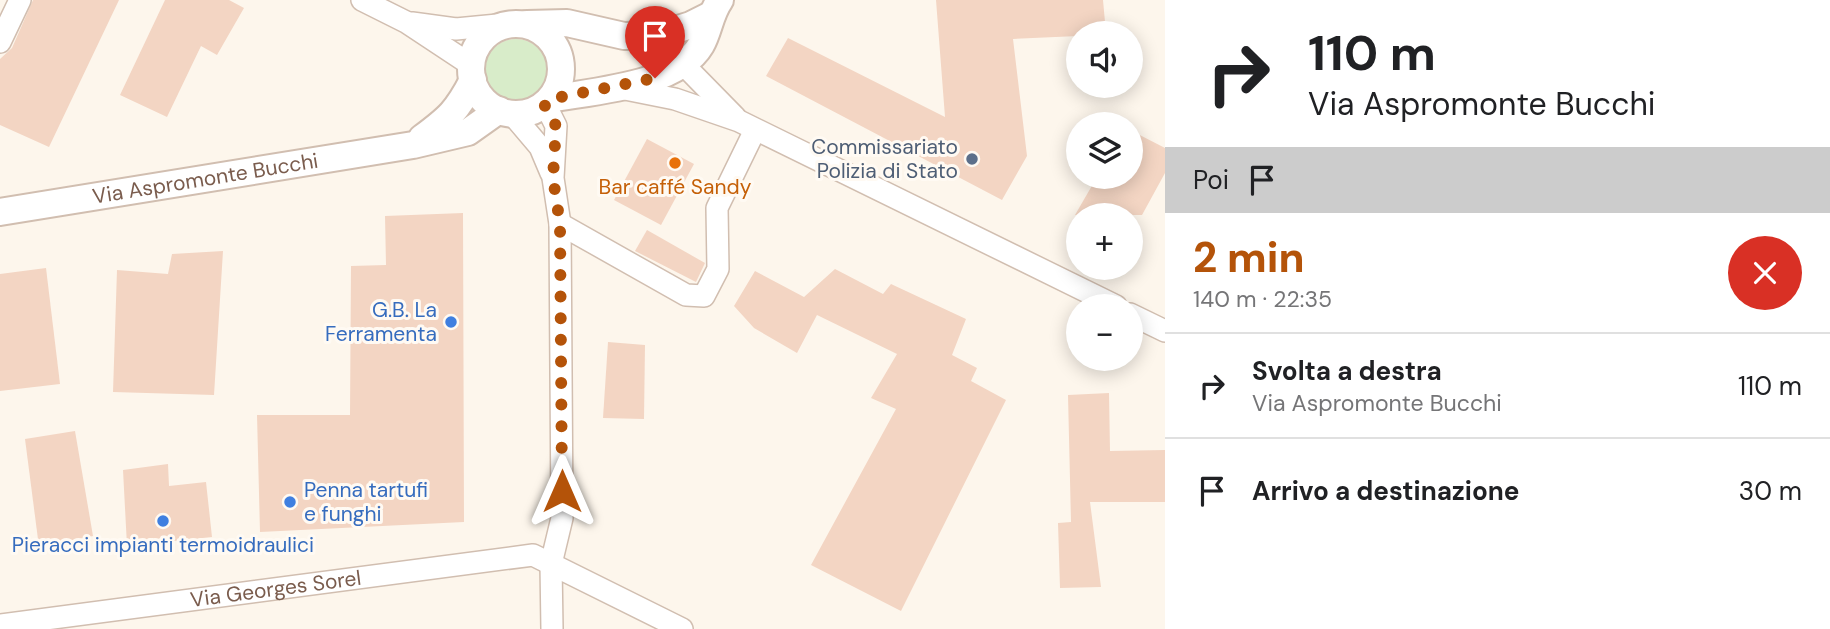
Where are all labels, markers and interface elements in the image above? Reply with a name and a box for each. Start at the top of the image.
pin [625,6,685,78]
icon: arrive [636,17,674,55]
map controls [1066,21,1143,371]
button: sound [1066,21,1143,98]
text: 110 m [1308,21,1436,85]
icon: right [1193,28,1284,119]
text: Via Aspromonte Bucchi [1308,83,1656,125]
button: layers [1066,112,1143,189]
place label: Commissariato Polizia di Stato [811,133,958,185]
street label: Via Aspromonte Bucchi [90,147,320,211]
marker: Commissariato Polizia di Stato [964,151,980,167]
marker: Bar caffé Sandy [667,155,683,171]
icon: arrive [1243,161,1281,199]
text: Poi [1193,163,1229,197]
place label: Bar caffé Sandy [599,173,752,201]
button: + [1066,203,1143,280]
text: 2 min [1193,230,1304,285]
button: close [1728,236,1802,310]
text: 140 m · 22:35 [1193,284,1332,314]
button: − [1066,294,1143,371]
place label: G.B. La Ferramenta [325,296,437,348]
marker: G.B. La Ferramenta [443,314,459,330]
text: Svolta a destra [1252,354,1442,388]
icon: right [1193,367,1231,405]
text: 110 m [1738,369,1802,403]
text: Via Aspromonte Bucchi [1252,388,1502,418]
position arrow [525,454,599,528]
icon: arrive [1193,472,1231,510]
text: Arrivo a destinazione [1252,474,1519,508]
text: 30 m [1739,474,1802,508]
place label: Penna tartufi e funghi [304,476,428,528]
marker: Penna tartufi e funghi [282,494,298,510]
marker: Pieracci impianti termoidraulici [155,513,171,529]
place label: Pieracci impianti termoidraulici [12,531,314,559]
street label: Via Georges Sorel [189,564,363,614]

